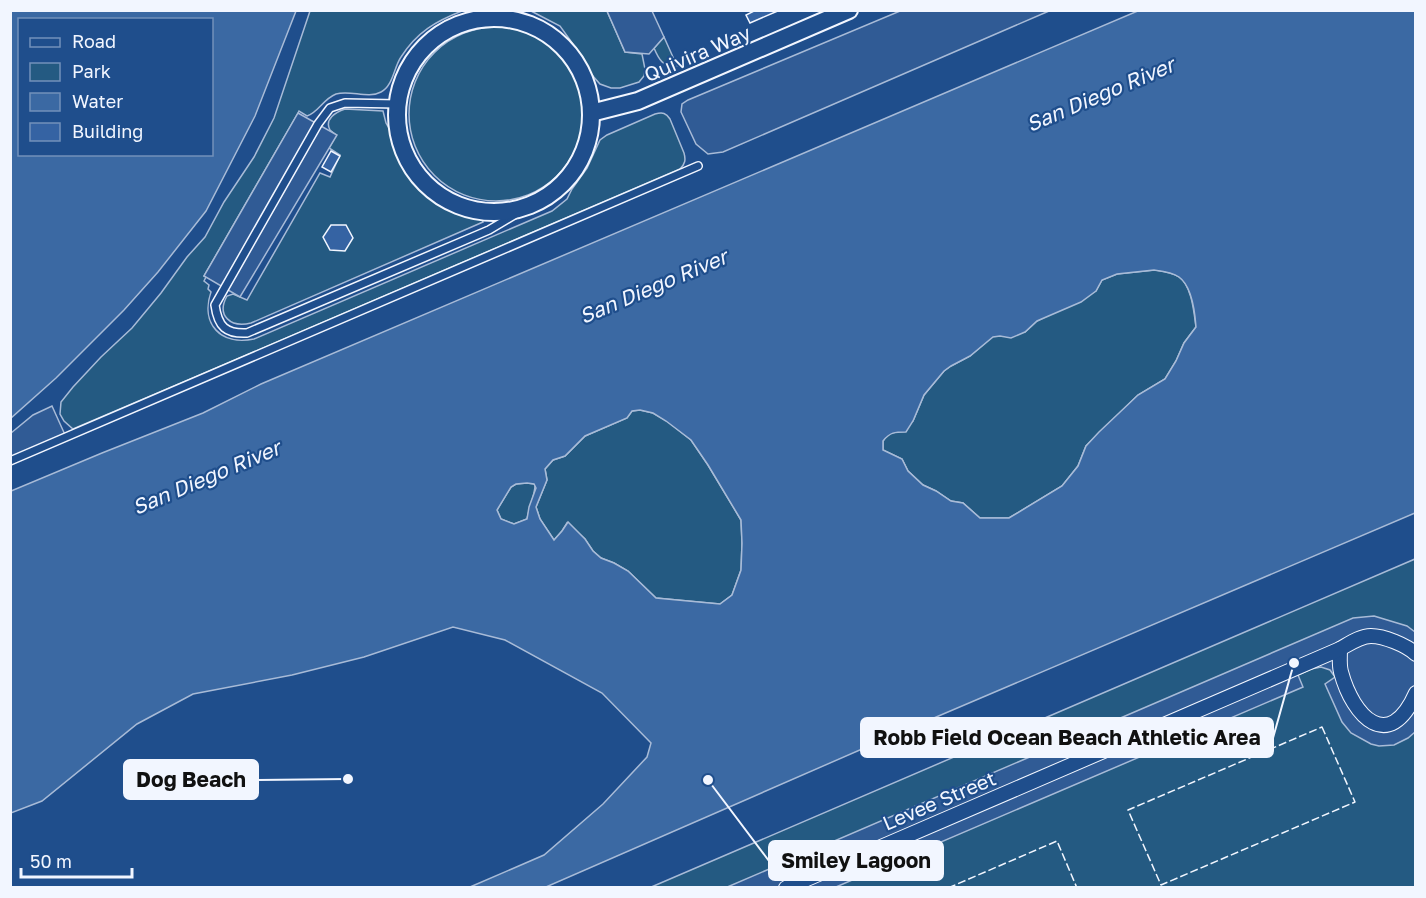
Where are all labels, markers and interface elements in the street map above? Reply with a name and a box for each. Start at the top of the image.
legend [18,18,213,156]
street label: Quivira Way [640,20,754,86]
text: Road [72,30,116,52]
water label: San Diego River [1022,50,1181,137]
text: Park [72,60,111,82]
text: Water [72,90,123,112]
text: Building [72,120,143,142]
water label: San Diego River [575,242,734,329]
water label: San Diego River [128,433,287,520]
callout: Robb Field Ocean Beach Athletic Area [861,718,1273,757]
text: Robb Field Ocean Beach Athletic Area [873,724,1261,750]
callout: Dog Beach [124,760,258,799]
street label: Levee Street [879,765,999,835]
text: Dog Beach [136,766,246,792]
scale bar [21,841,132,879]
callout: Smiley Lagoon [769,841,943,880]
text: Smiley Lagoon [781,847,931,873]
text: 50 m [30,850,72,872]

